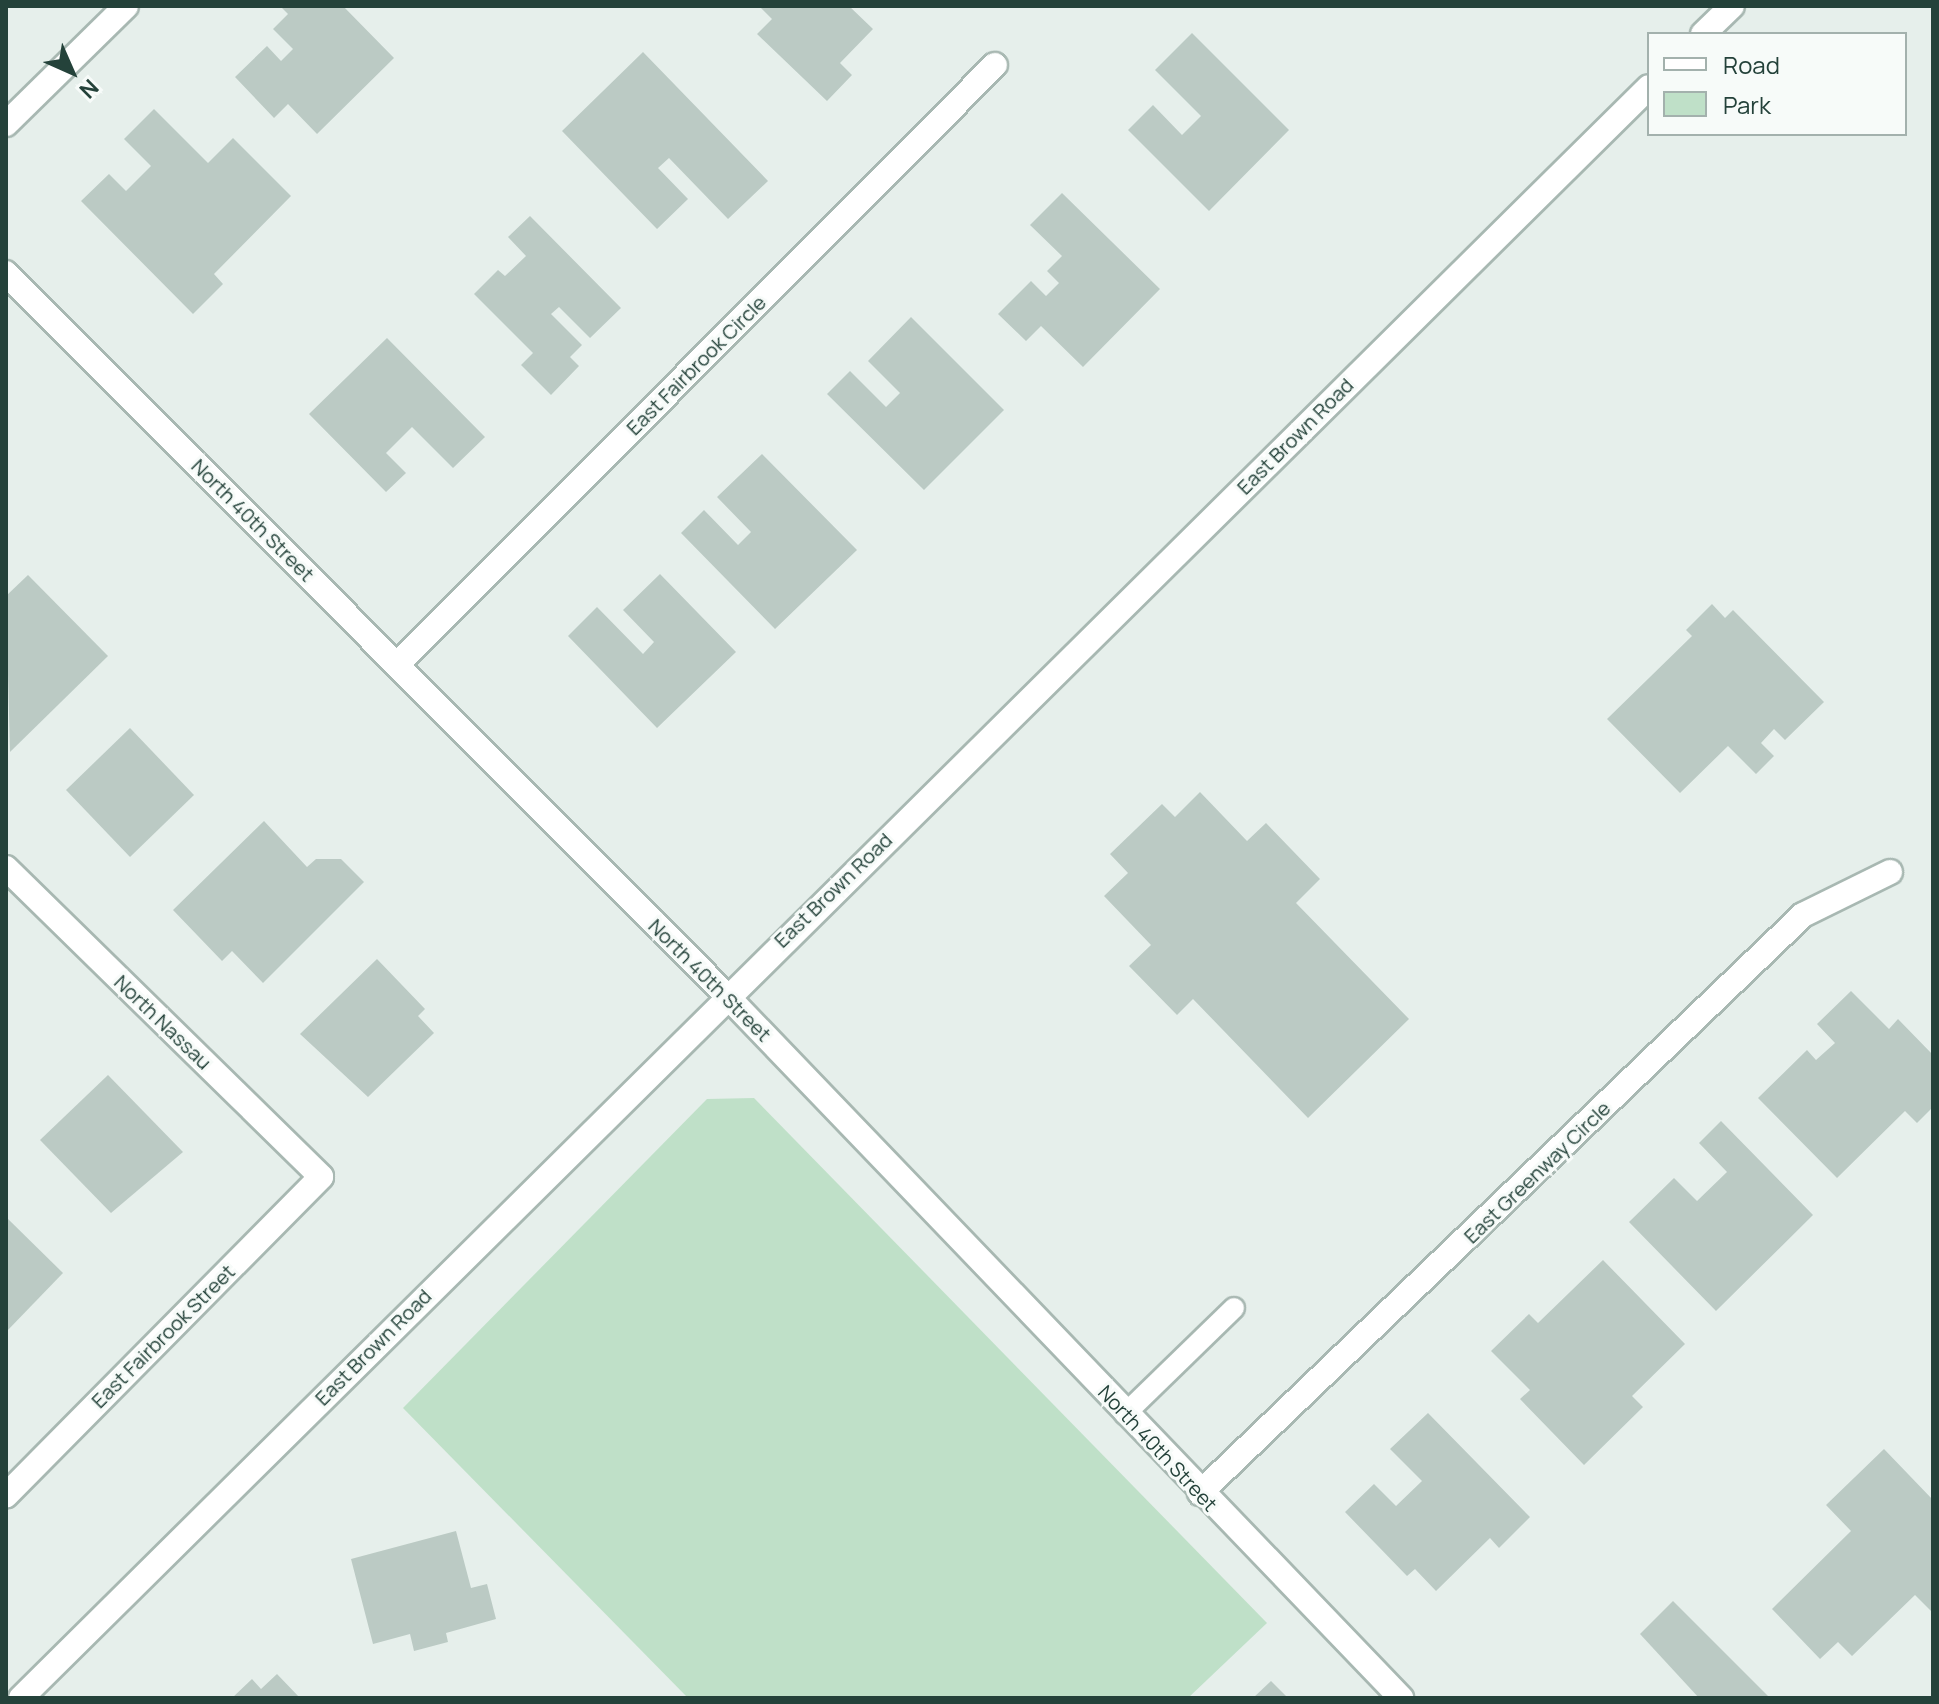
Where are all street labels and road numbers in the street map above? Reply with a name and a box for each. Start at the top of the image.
street label: East Fairbrook Circle [621,290,771,440]
street label: East Brown Road [1232,373,1358,499]
street label: North 40th Street [187,454,319,586]
street label: East Brown Road [769,828,897,952]
street label: North 40th Street [644,914,776,1046]
street label: North Nassau [110,970,216,1074]
street label: East Greenway Circle [1459,1096,1615,1248]
street label: East Fairbrook Street [86,1259,240,1413]
street label: East Brown Road [310,1284,436,1410]
street label: North 40th Street [1094,1380,1222,1516]

